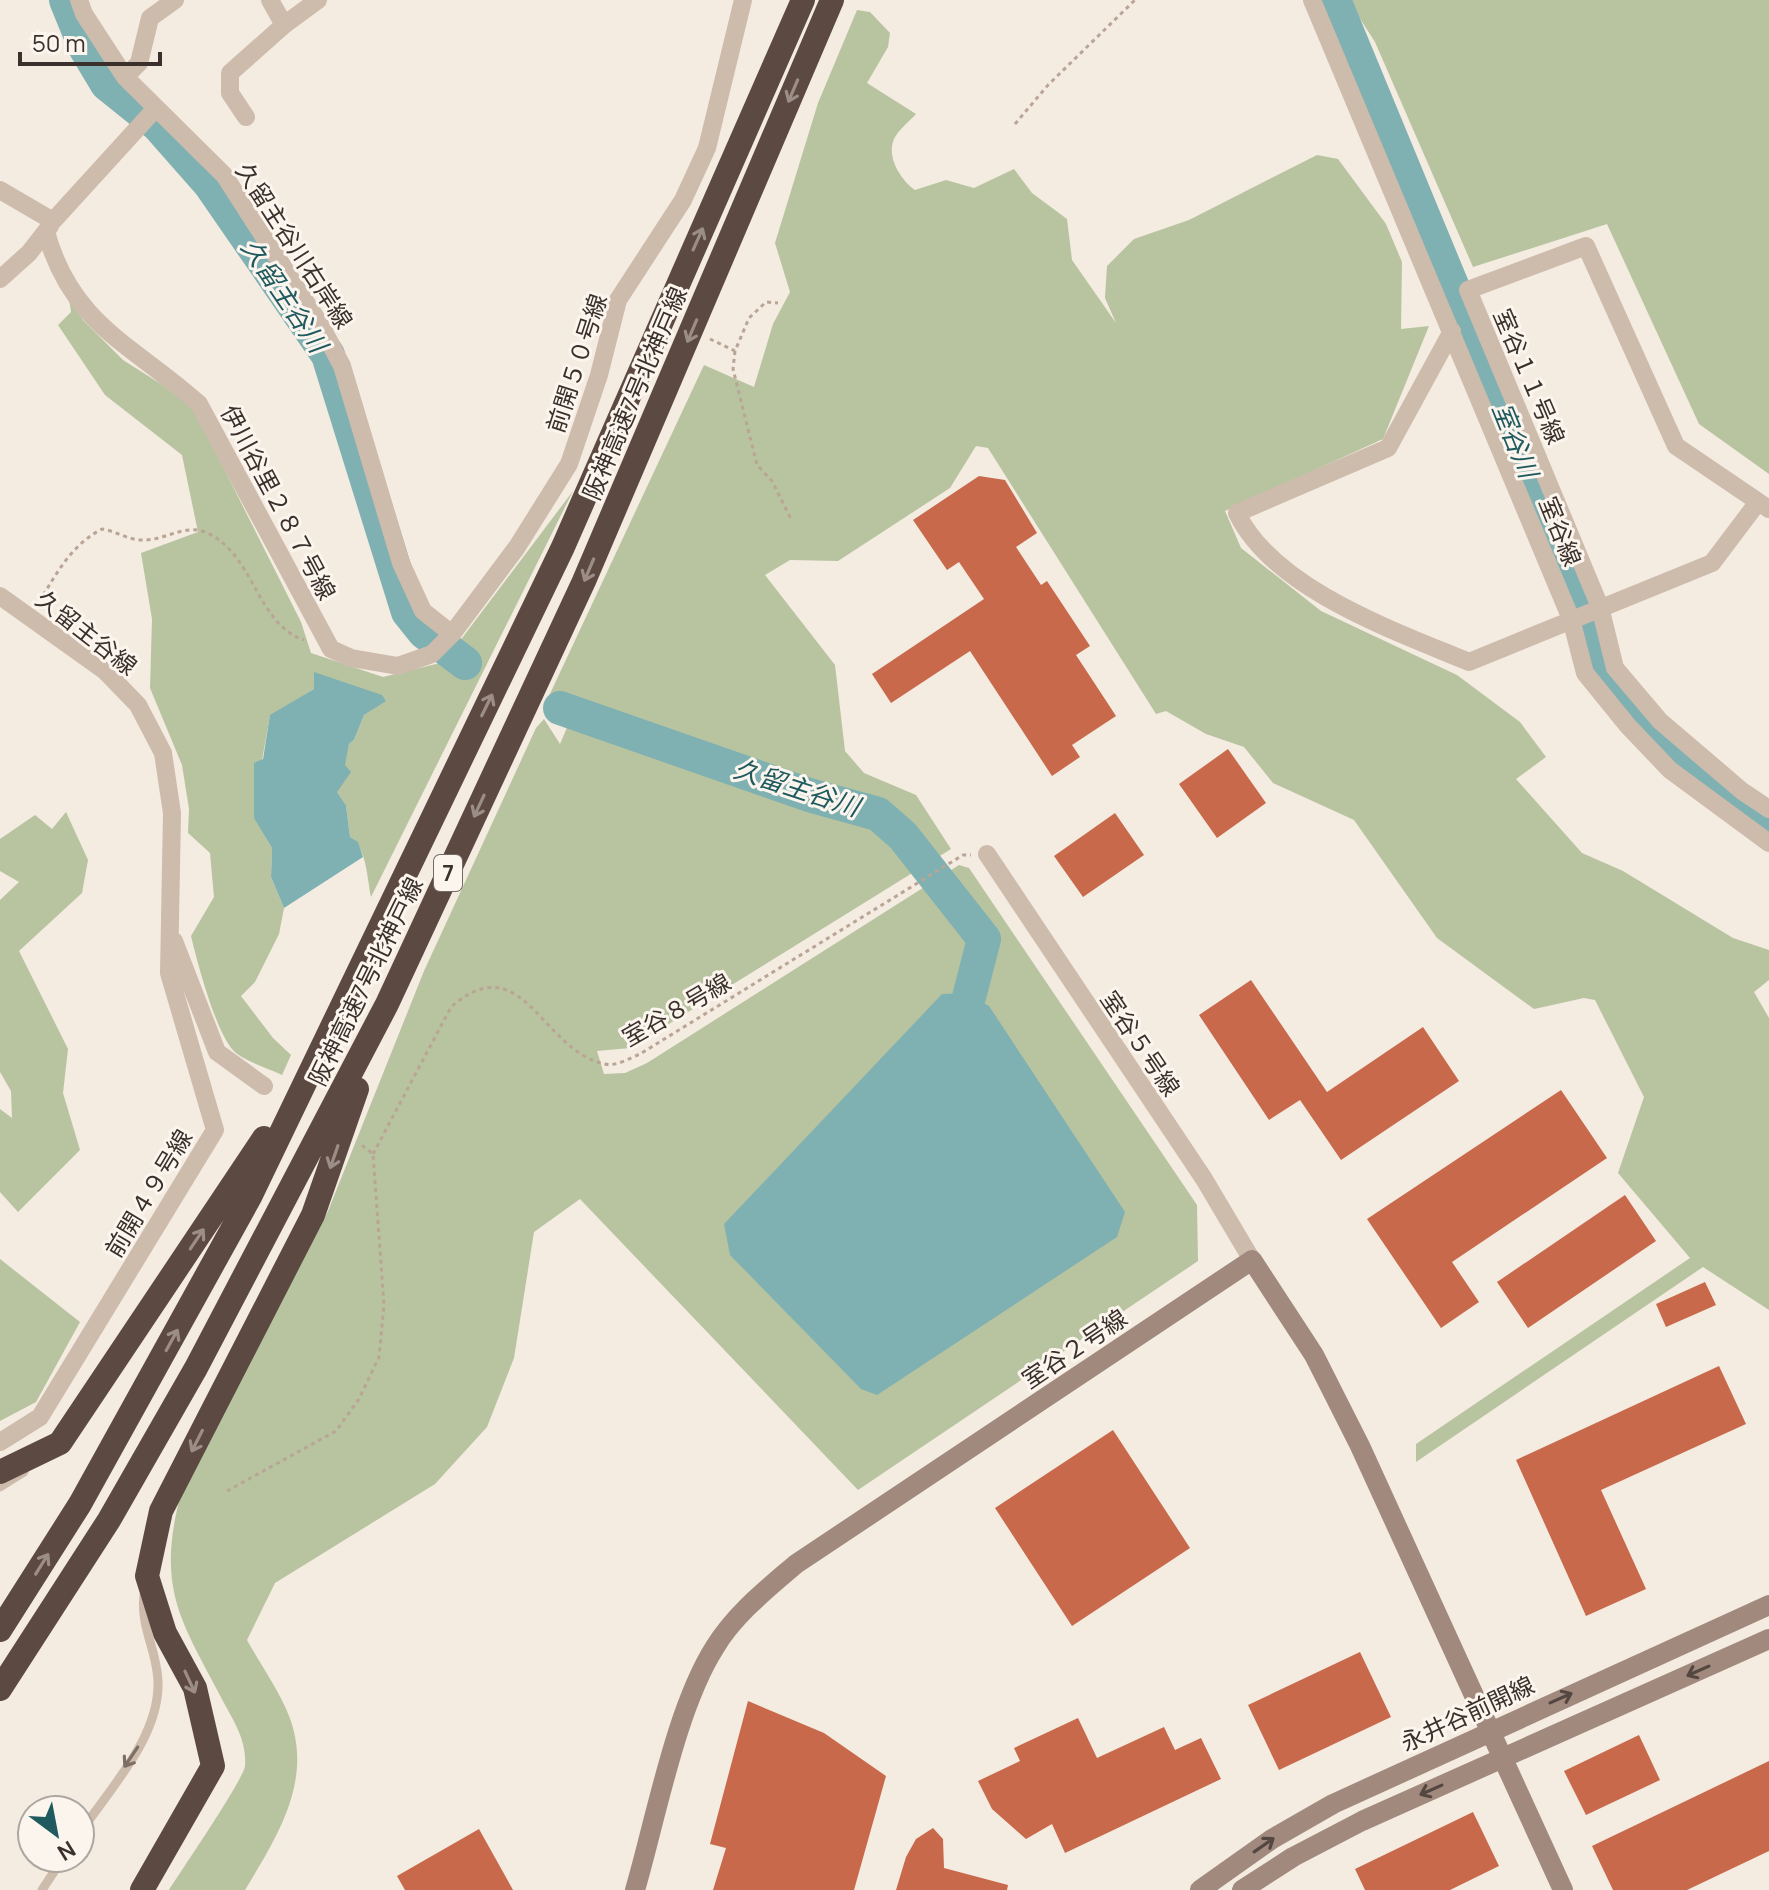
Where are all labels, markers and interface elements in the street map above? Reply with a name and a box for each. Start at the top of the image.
scale bar [20,16,160,66]
text: 50 m [32,26,86,59]
one-way arrow [785,79,799,103]
street label: 久留主谷川右岸線 [231,157,359,333]
one-way arrow [691,227,706,252]
water label: 久留主谷川 [236,232,334,358]
street label: 阪神高速7号北神戸線 [574,282,694,504]
street label: 前開５０号線 [538,289,614,437]
street label: 室谷１１号線 [1487,303,1573,449]
one-way arrow [683,318,698,343]
water label: 室谷川 [1485,397,1548,486]
street label: 伊川谷里２８７号線 [214,399,344,605]
street label: 室谷線 [1532,491,1590,571]
one-way arrow [580,557,595,582]
street label: 久留主谷線 [30,582,144,682]
one-way arrow [480,694,495,718]
water label: 久留主谷川 [730,750,867,825]
one-way arrow [471,793,486,817]
road number: 7 [434,855,462,891]
street label: 阪神高速7号北神戸線 [300,871,430,1091]
street label: 室谷８号線 [616,965,736,1053]
street label: 室谷５号線 [1094,984,1188,1102]
street label: 前開４９号線 [97,1123,199,1263]
one-way arrow [325,1144,340,1169]
one-way arrow [189,1228,205,1251]
street label: 室谷２号線 [1015,1301,1133,1395]
one-way arrow [165,1328,181,1352]
one-way arrow [189,1429,205,1453]
one-way arrow [33,1554,50,1576]
one-way arrow [1686,1664,1711,1679]
street label: 永井谷前開線 [1395,1668,1539,1758]
one-way arrow [184,1669,199,1693]
one-way arrow [1549,1690,1573,1705]
one-way arrow [123,1745,139,1768]
one-way arrow [1419,1783,1443,1798]
north arrow [16,1794,96,1874]
text: N [52,1834,81,1868]
one-way arrow [1252,1837,1274,1853]

